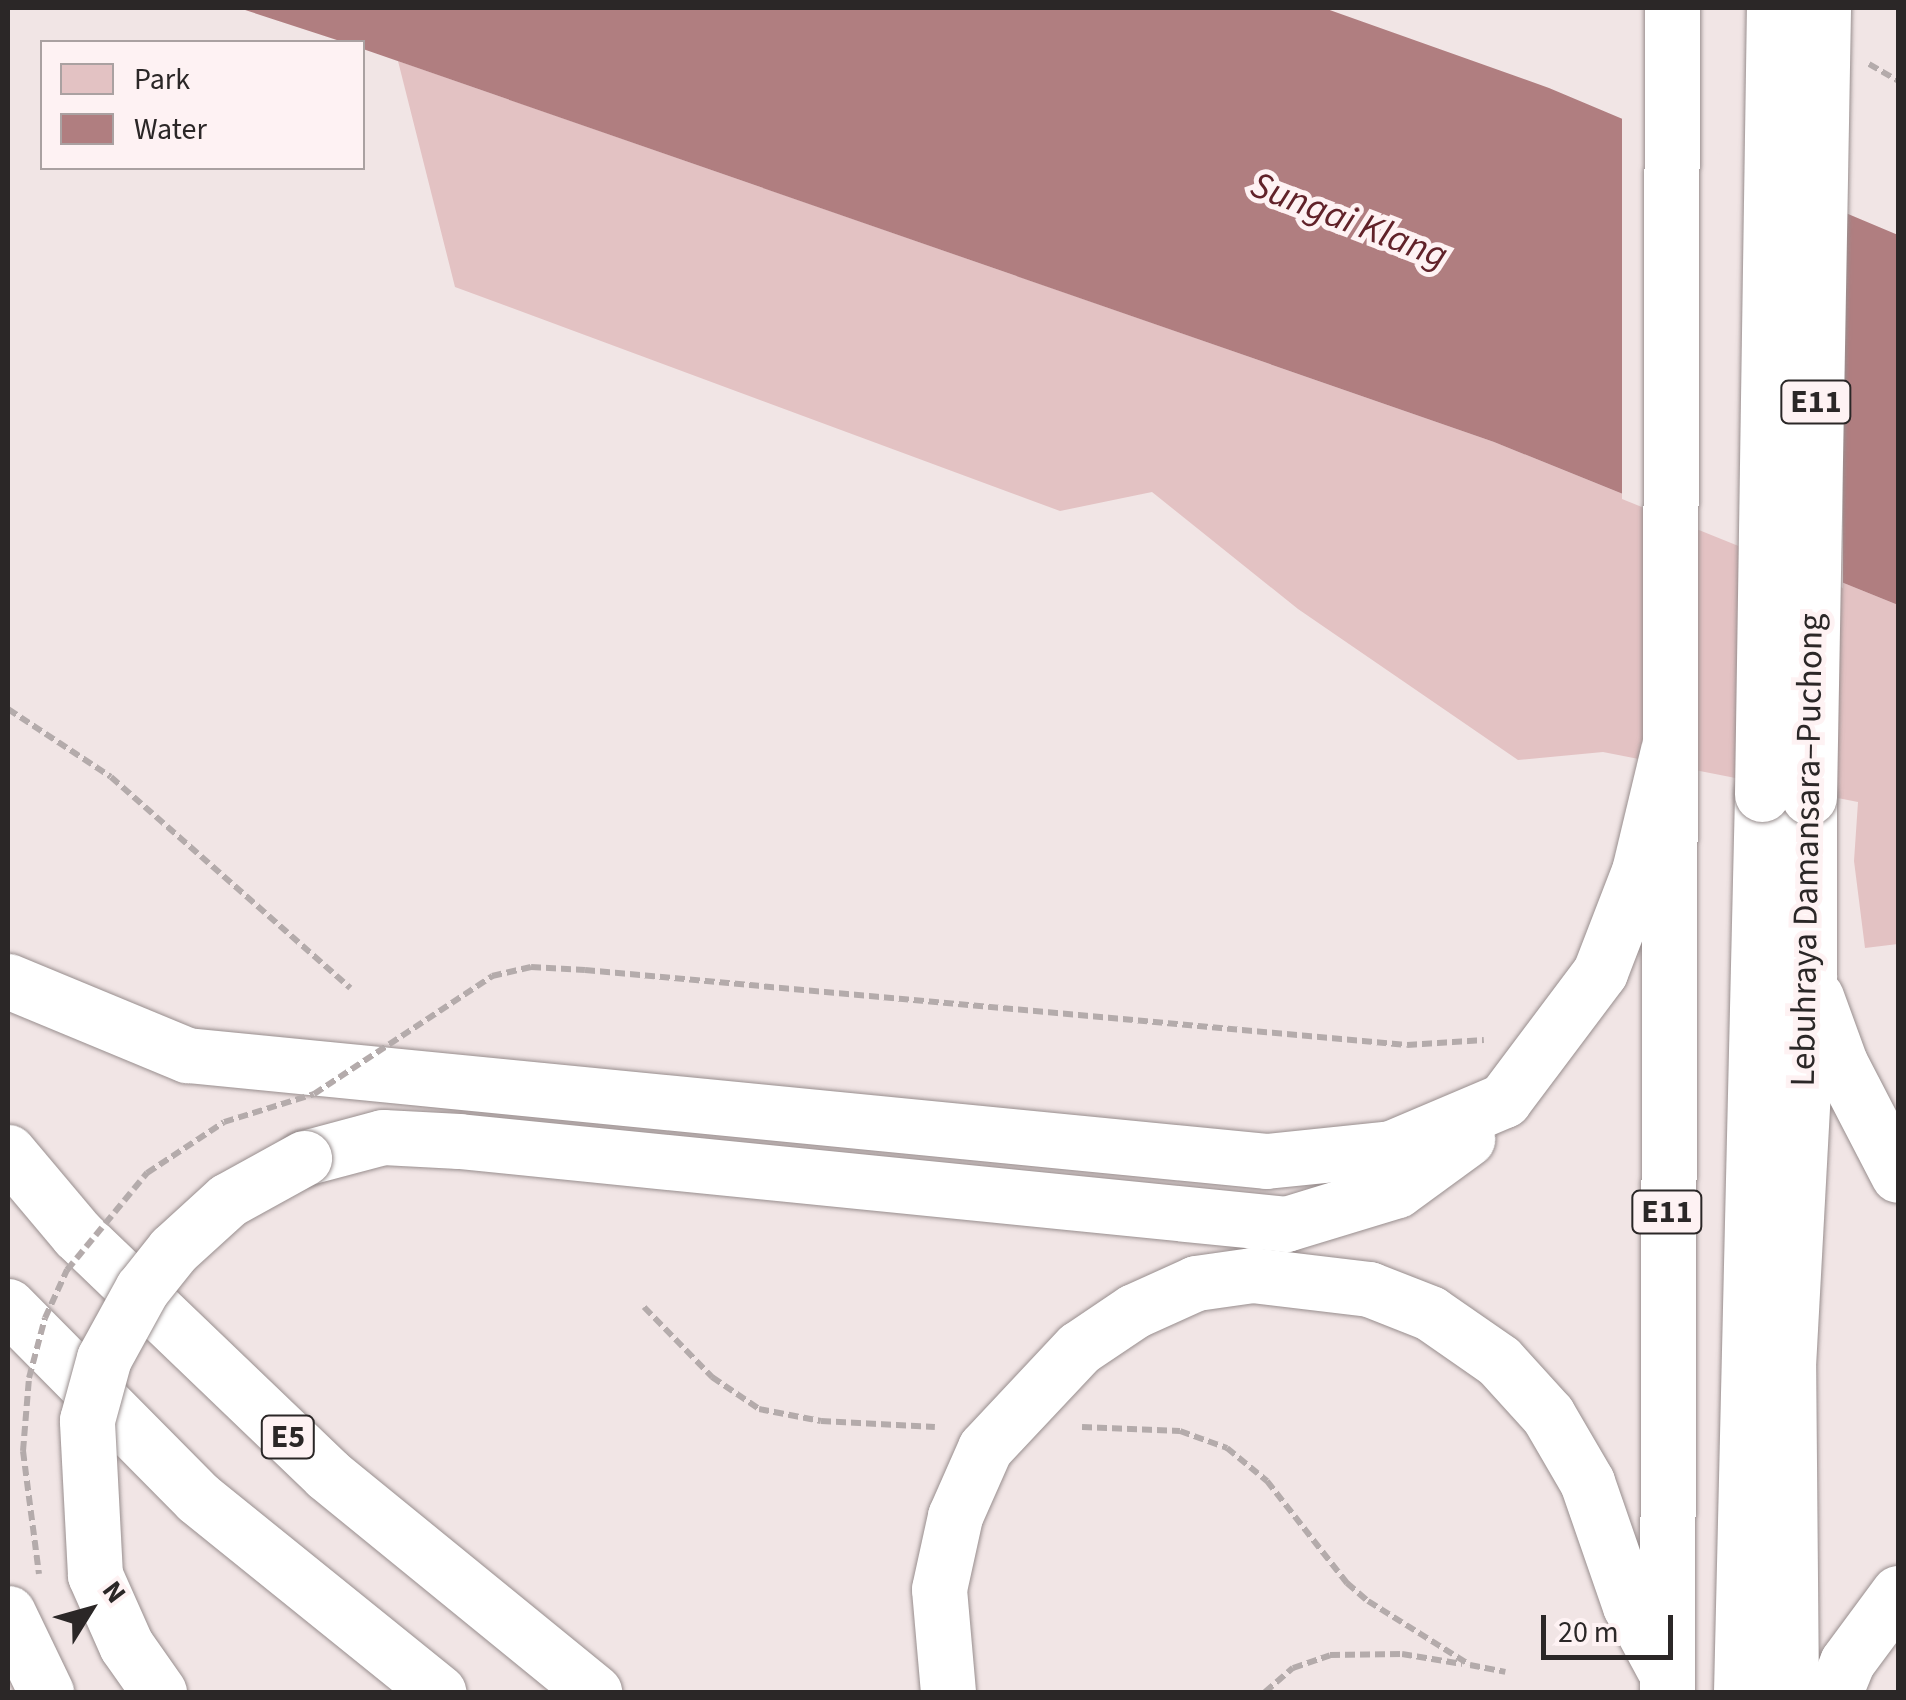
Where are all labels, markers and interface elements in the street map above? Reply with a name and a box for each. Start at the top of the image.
legend [40,40,365,170]
text: Park [134,58,190,101]
text: Water [134,108,207,151]
water label: Sungai Klang [1244,163,1454,279]
road number: E11 [1778,375,1854,429]
street label: Lebuhraya Damansara–Puchong [1782,613,1832,1087]
road number: E11 [1630,1185,1704,1239]
road number: E5 [260,1410,316,1464]
north arrow [40,1560,140,1660]
text: N [92,1572,136,1611]
scale bar [1546,1595,1678,1657]
text: 20 m [1558,1611,1619,1654]

